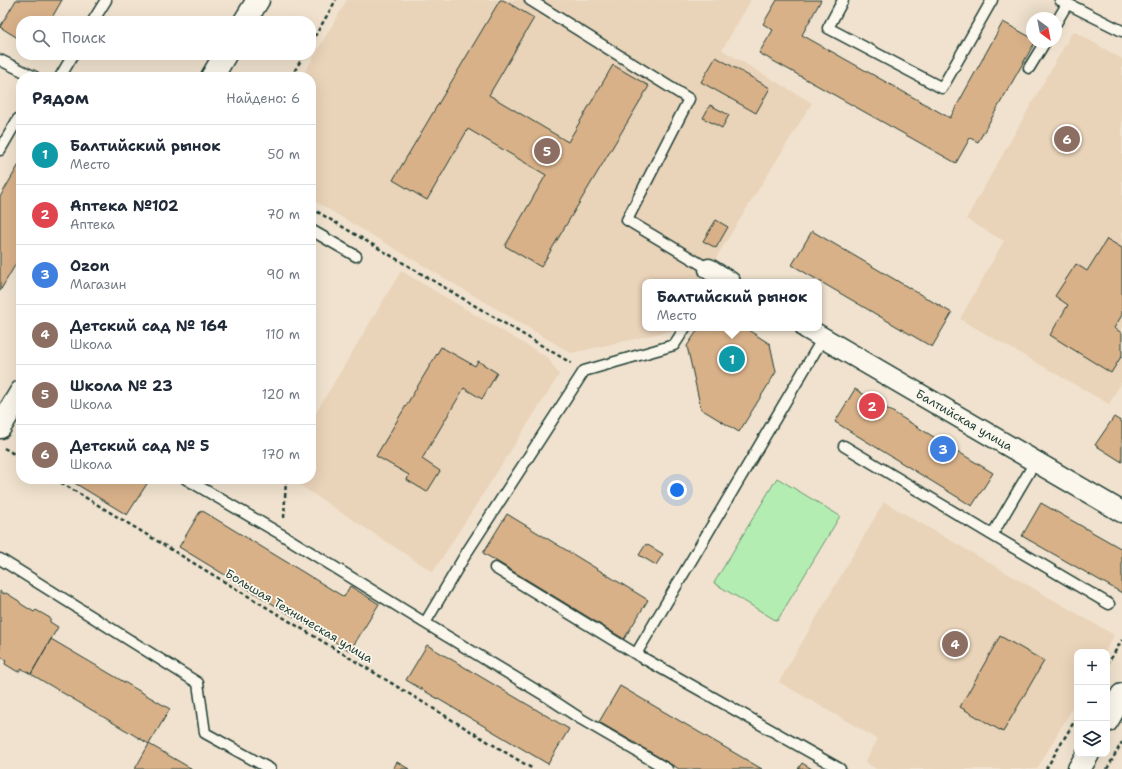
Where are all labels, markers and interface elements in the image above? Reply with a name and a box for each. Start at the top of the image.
north arrow [1026,12,1062,48]
search box [16,16,316,60]
icon: search [30,27,52,49]
text: Поиск [62,28,106,48]
text: Рядом [32,87,89,109]
text: Найдено: 6 [226,90,300,107]
pin: 6 [1054,124,1080,154]
text: Балтийский рынок [70,136,221,156]
pin: 5 [534,136,560,166]
text: 1 [42,146,48,163]
text: 50 m [267,146,300,163]
text: Место [70,156,110,173]
text: Аптека №102 [70,196,179,216]
text: 2 [40,206,50,223]
text: 70 m [266,206,300,223]
text: Аптека [70,216,115,233]
text: Ozon [70,256,110,276]
text: 3 [40,266,50,283]
text: 90 m [266,266,300,283]
text: Магазин [70,276,126,293]
popup [642,279,822,331]
text: Балтийский рынок [657,287,807,307]
text: Место [657,307,697,324]
text: Детский сад № 164 [70,316,227,336]
text: 4 [40,326,50,343]
text: 110 m [265,326,300,343]
text: Школа [70,336,112,353]
pin: 1 [719,344,745,374]
text: Школа № 23 [70,376,173,396]
text: 5 [41,386,49,403]
text: 120 m [262,386,300,403]
street label: Балтийская улица [913,386,1016,455]
pin: 2 [859,391,885,421]
text: Школа [70,396,112,413]
pin: 3 [930,434,956,464]
text: Детский сад № 5 [70,436,209,456]
text: 6 [40,446,50,463]
text: 170 m [262,446,300,463]
text: Школа [70,456,112,473]
your location [667,480,687,500]
street label: Большая Техническая улица [222,566,376,667]
pin: 4 [942,629,968,659]
map controls [1074,649,1110,757]
button: + [1074,649,1110,685]
button: − [1074,685,1110,721]
button: layers [1074,721,1110,757]

